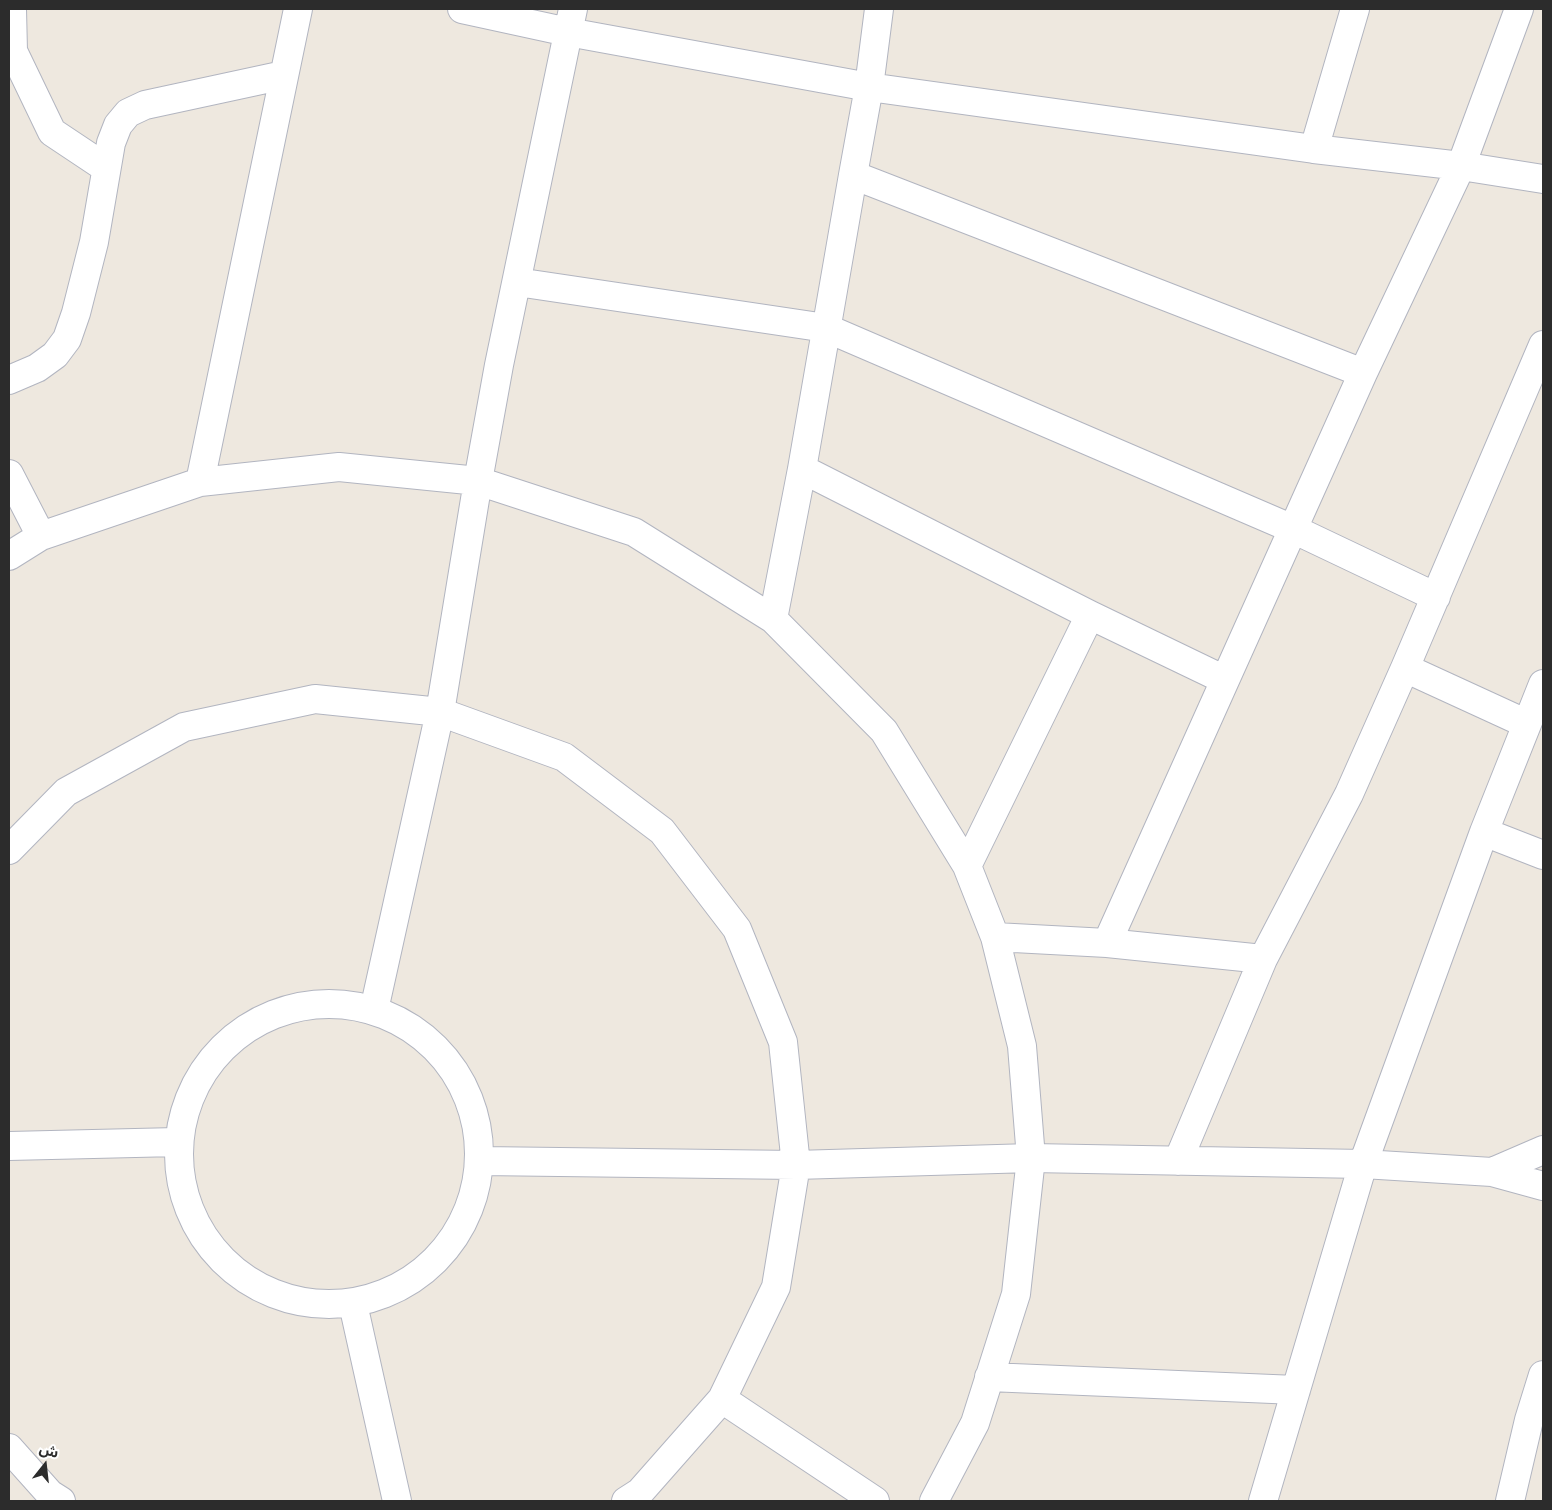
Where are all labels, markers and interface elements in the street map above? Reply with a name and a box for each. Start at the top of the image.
text: ش [38,1439,61,1461]
north arrow [20,1440,70,1490]

